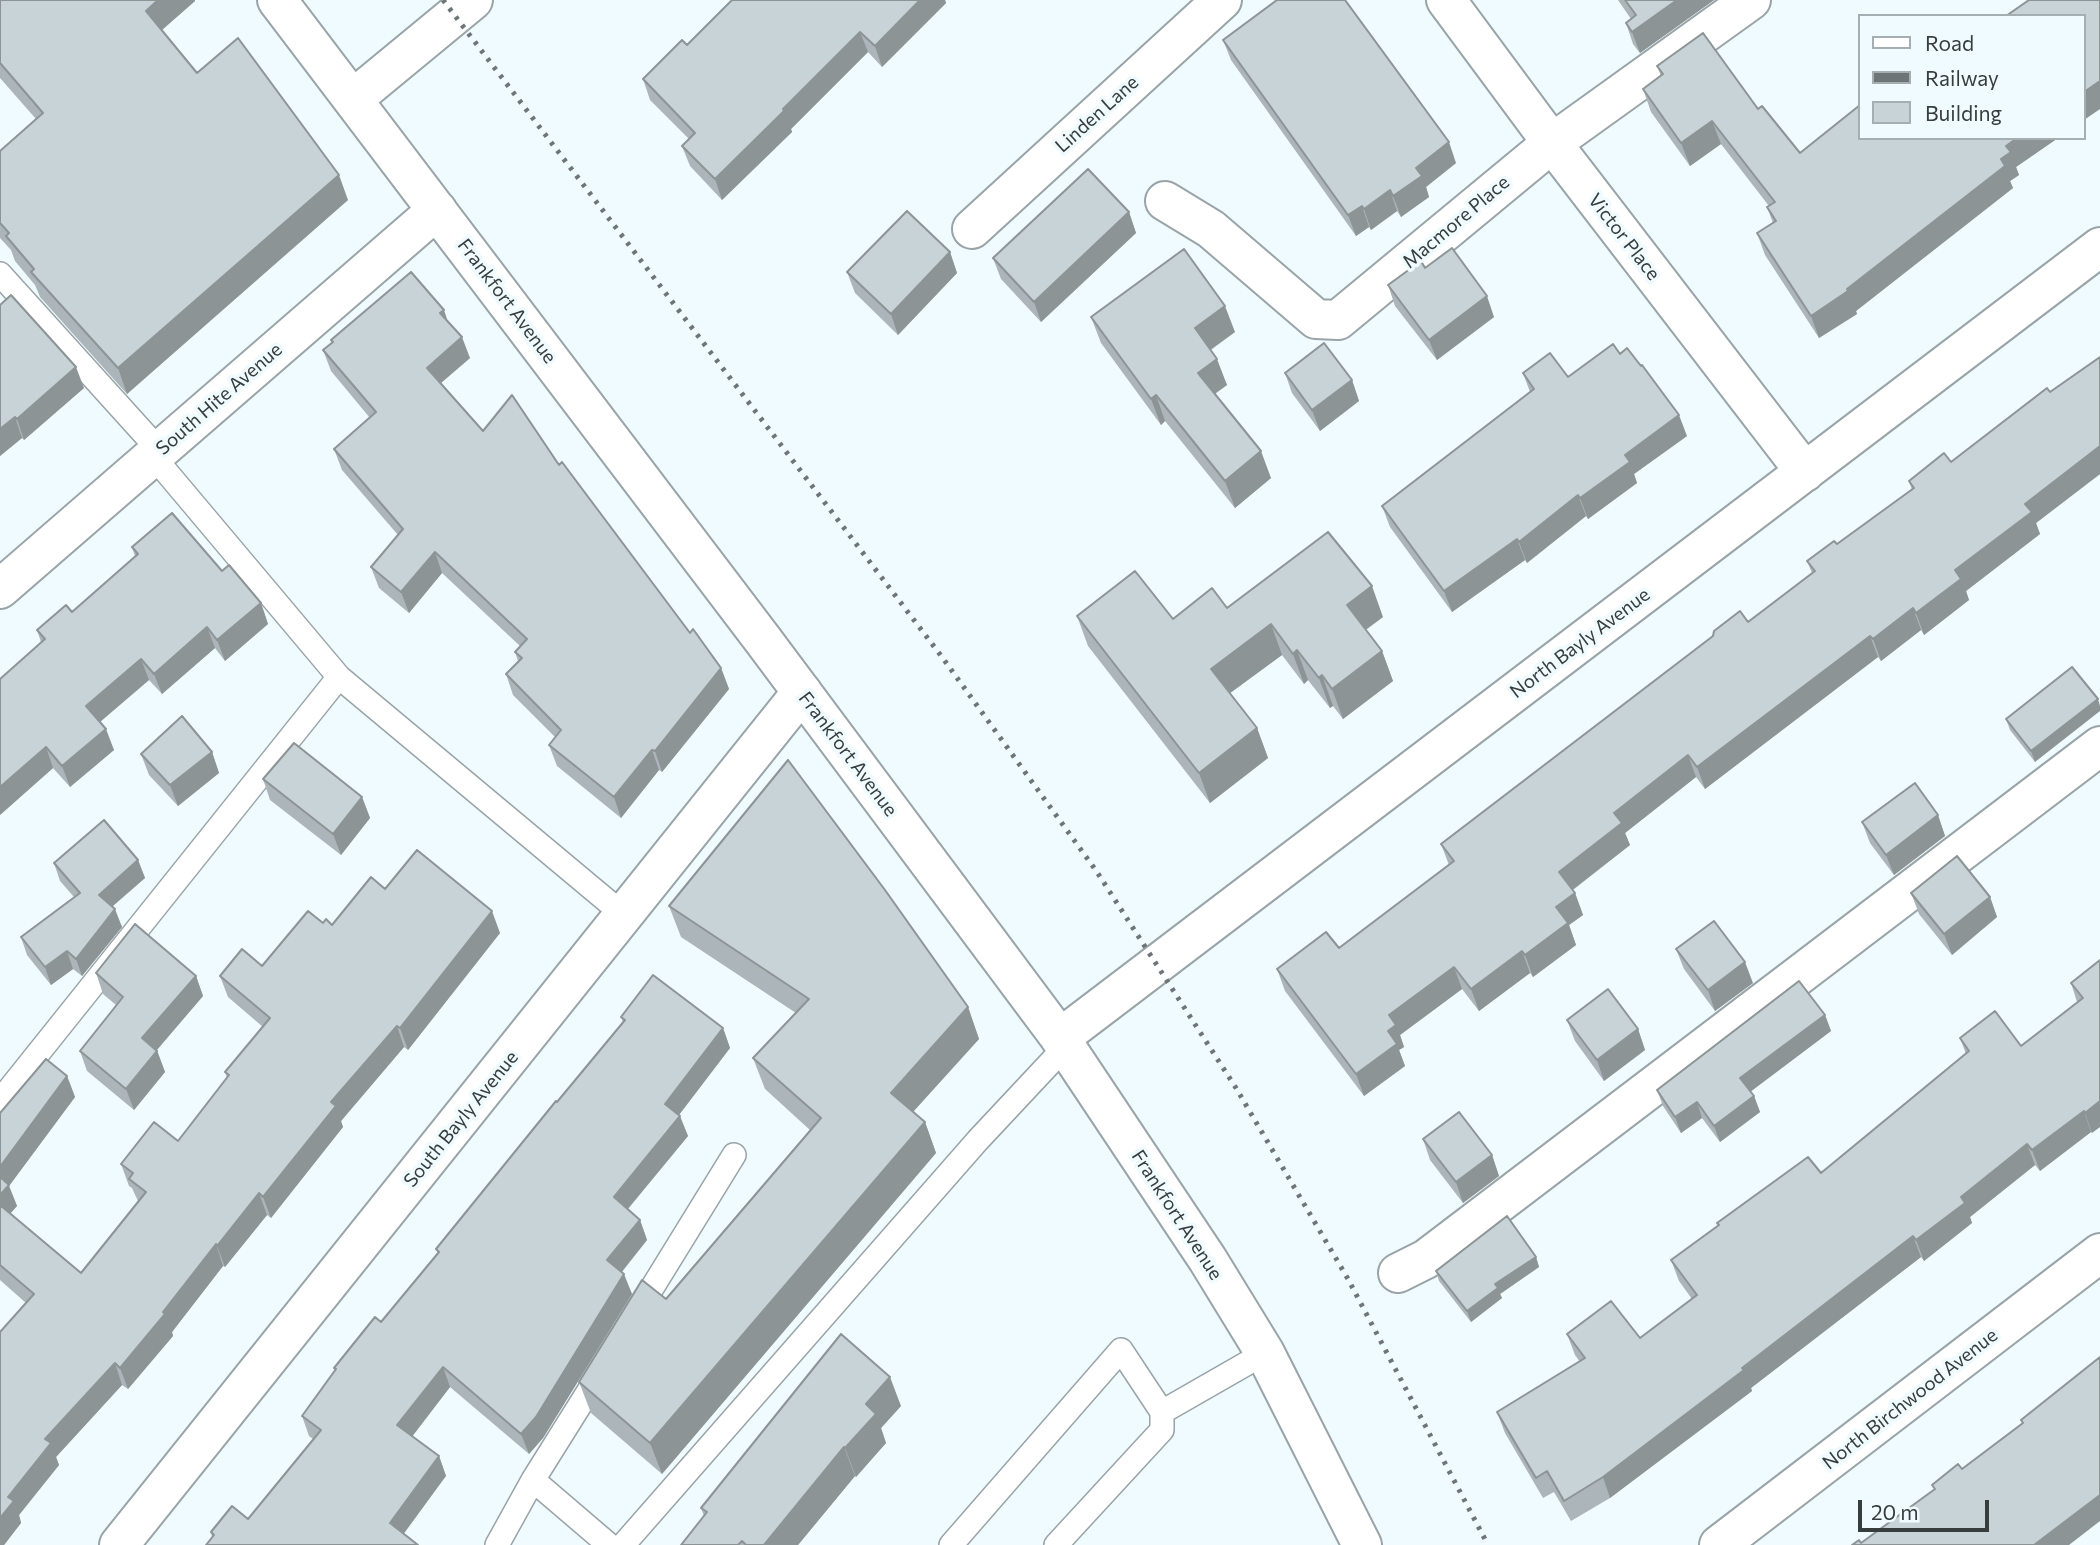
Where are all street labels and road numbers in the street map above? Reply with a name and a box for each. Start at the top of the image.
street label: Linden Lane [1051,71,1143,157]
street label: Macmore Place [1398,171,1514,273]
street label: Victor Place [1583,189,1665,285]
street label: Frankfort Avenue [453,234,561,368]
street label: South Hite Avenue [151,338,287,460]
street label: North Bayly Avenue [1506,583,1654,703]
street label: Frankfort Avenue [794,687,902,821]
street label: South Bayly Avenue [399,1046,523,1192]
street label: Frankfort Avenue [1127,1146,1227,1284]
street label: North Birchwood Avenue [1818,1324,2002,1474]

